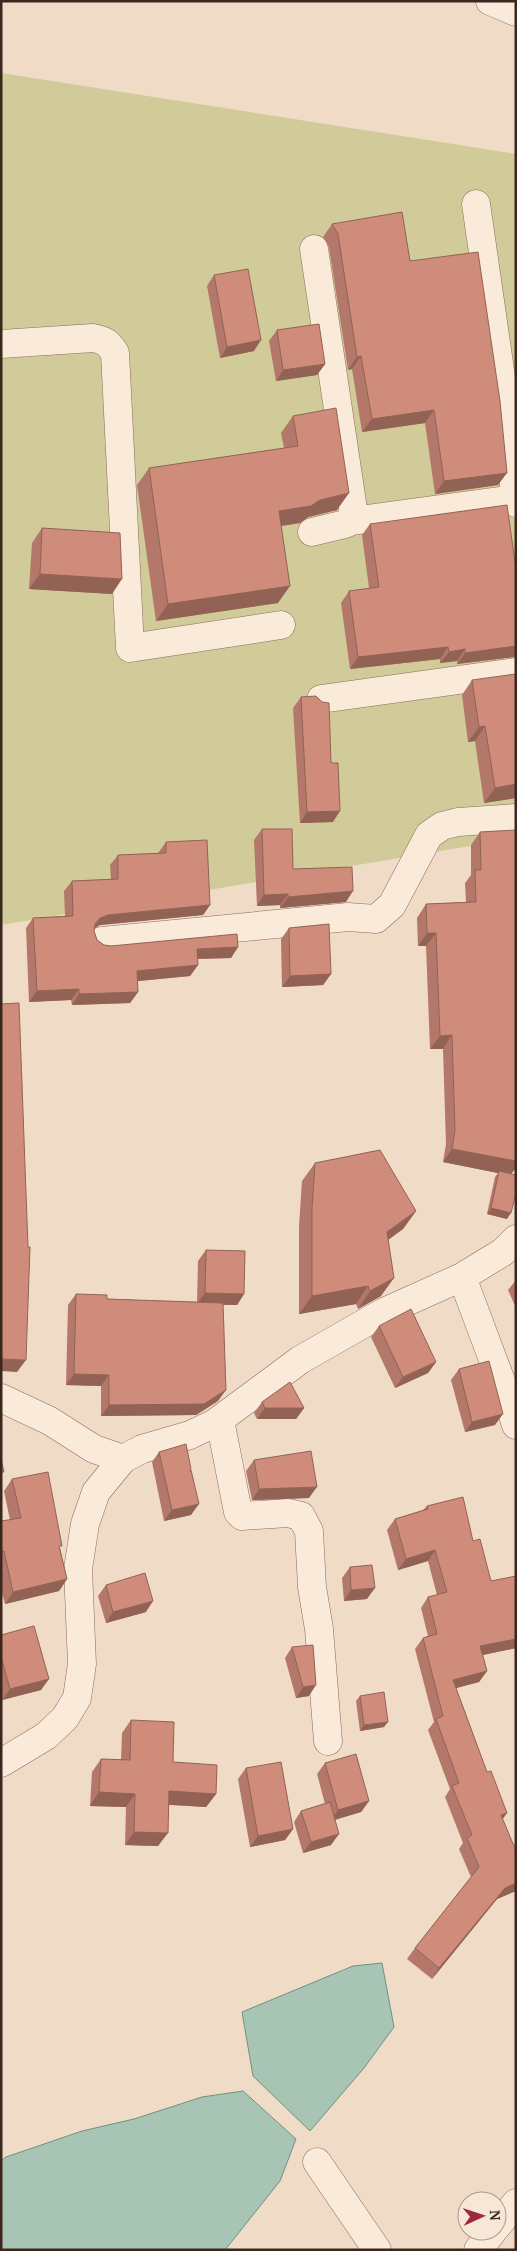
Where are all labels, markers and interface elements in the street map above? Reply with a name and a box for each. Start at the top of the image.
north arrow [457,2191,507,2241]
text: N [486,2209,505,2221]

